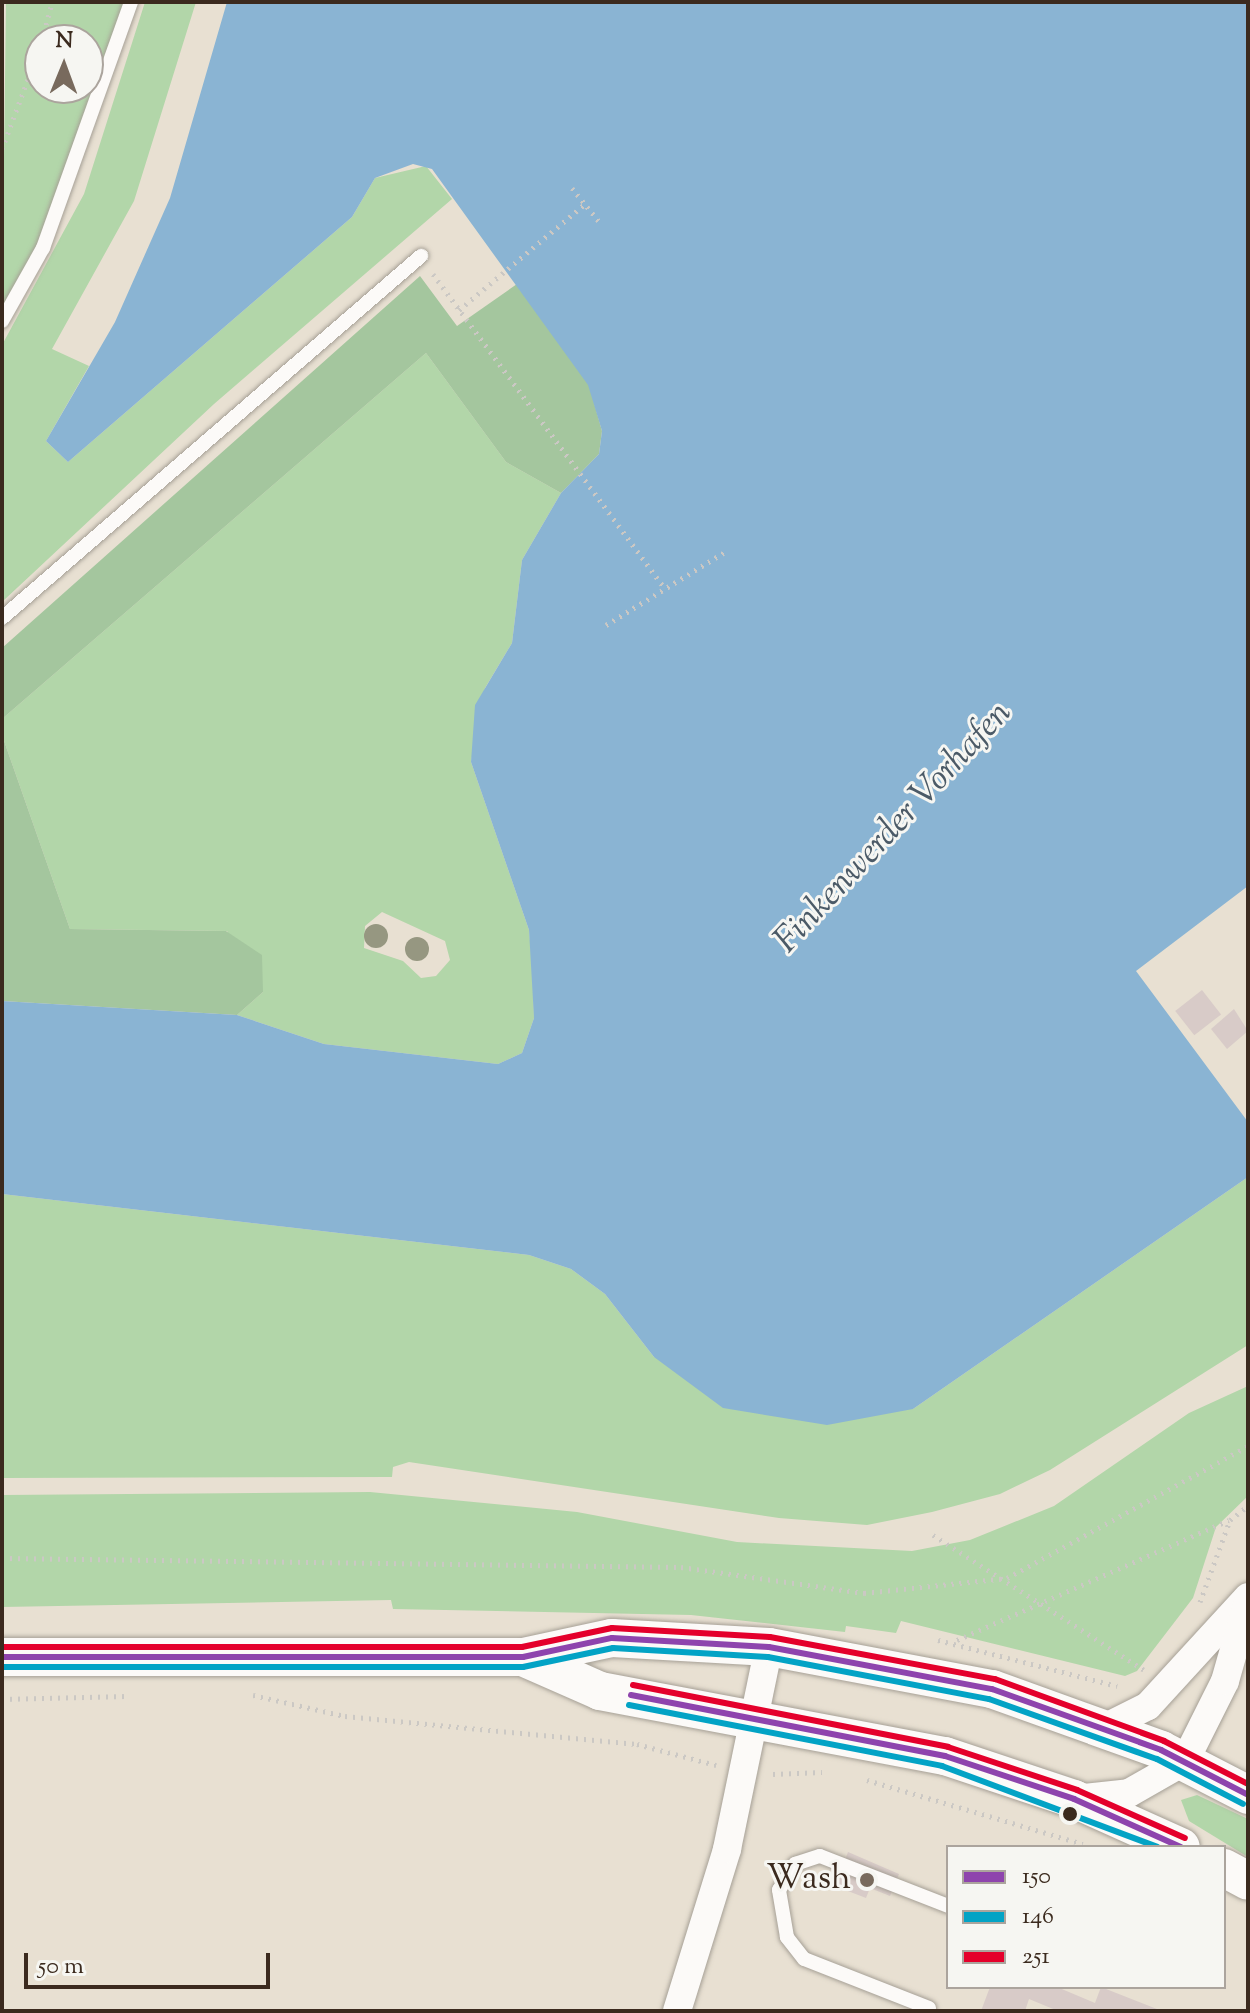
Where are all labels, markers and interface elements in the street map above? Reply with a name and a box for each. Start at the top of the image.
north arrow [24,24,104,104]
text: N [55,26,73,58]
water label: Finkenwerder Vorhafen [766,693,1022,963]
unlabelled marker [1062,1806,1078,1822]
legend [946,1845,1226,1989]
place label: Wash [766,1860,851,1900]
text: 150 [1022,1860,1051,1894]
marker: Wash [858,1871,876,1889]
text: 146 [1022,1900,1054,1934]
scale bar [28,1937,274,1987]
text: 251 [1022,1940,1050,1974]
text: 50 m [38,1950,84,1984]

